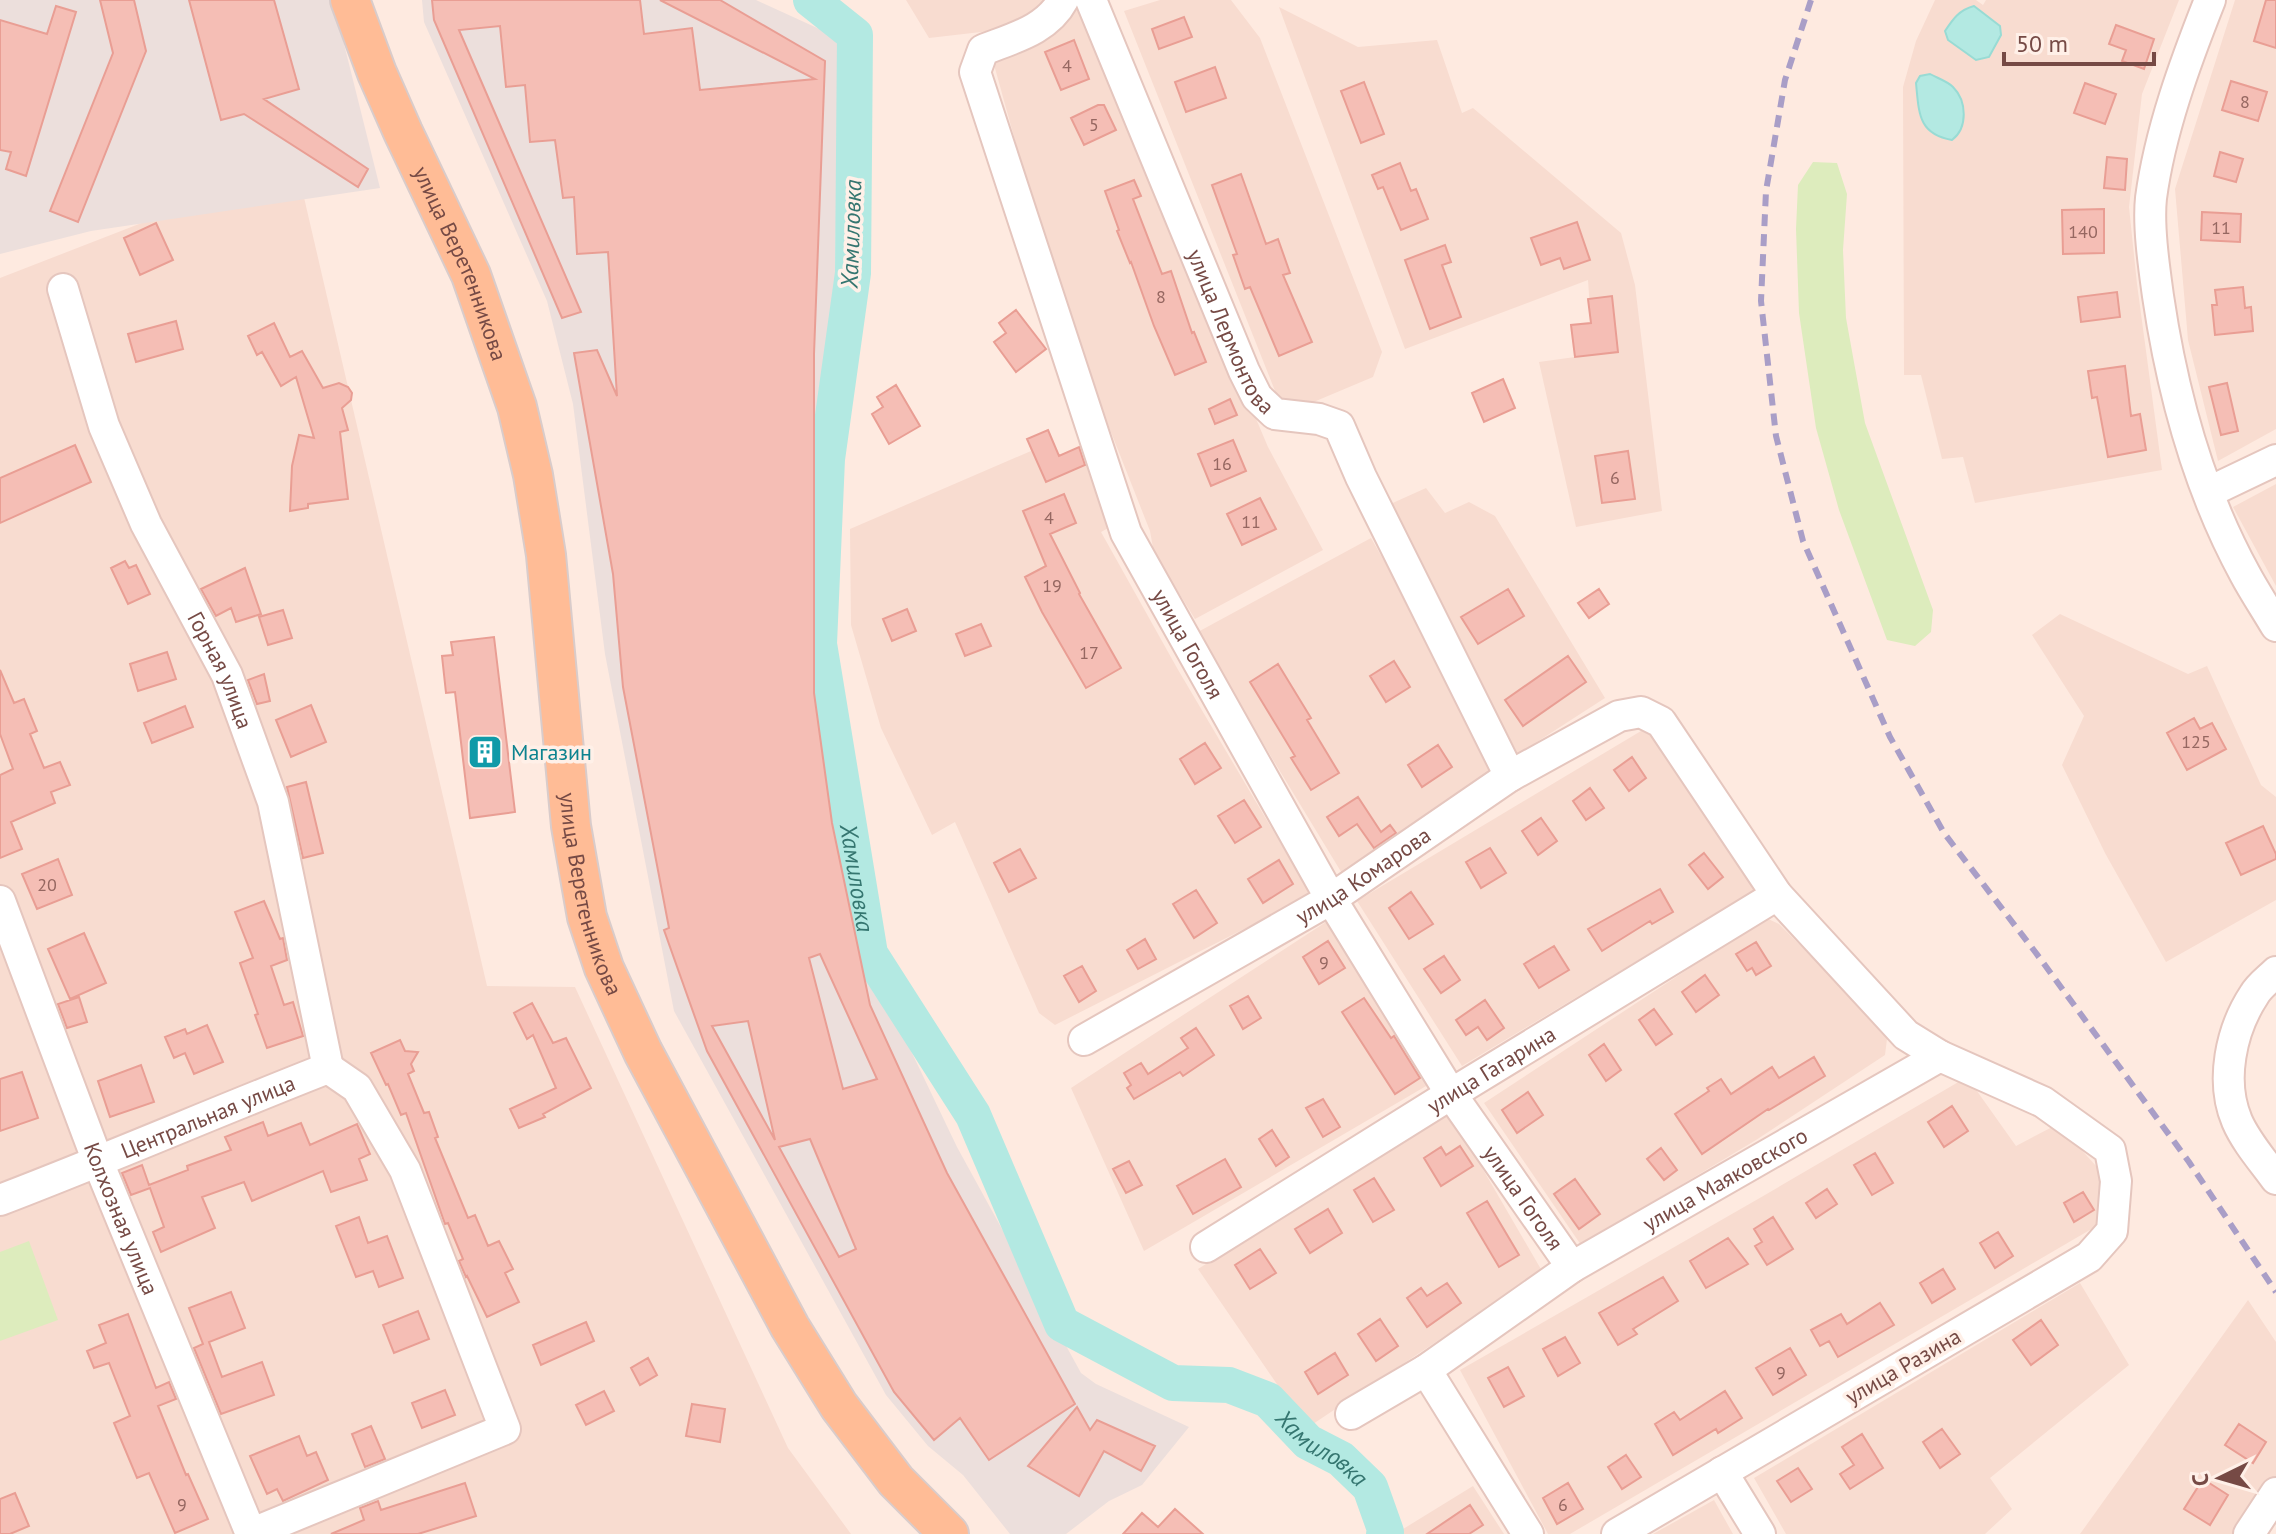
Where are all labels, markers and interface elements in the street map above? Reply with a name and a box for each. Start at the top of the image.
scale bar [2004,16,2154,66]
text: 50 m [2016,28,2068,59]
house number: 4 [1062,54,1072,77]
house number: 8 [2240,90,2250,113]
house number: 5 [1089,113,1099,136]
street label: улица Веретенникова [407,162,514,364]
water label: Хамиловка [834,179,868,290]
house number: 11 [2211,216,2231,239]
house number: 140 [2068,220,2098,243]
street label: улица Лермонтова [1181,245,1280,420]
house number: 8 [1156,285,1166,308]
house number: 16 [1212,452,1232,475]
house number: 6 [1610,466,1620,489]
house number: 4 [1044,506,1054,529]
house number: 11 [1241,510,1261,533]
house number: 19 [1042,574,1062,597]
street label: улица Гоголя [1146,584,1230,704]
street label: Горная улица [182,607,259,733]
house number: 17 [1079,641,1099,664]
house number: 125 [2181,730,2211,753]
building icon: Магазин [466,733,504,771]
place label: Магазин [511,738,592,766]
street label: улица Веретенникова [554,791,629,1000]
water label: Хамиловка [833,820,882,934]
street label: улица Комарова [1291,821,1436,930]
house number: 20 [37,873,57,896]
house number: 9 [1319,951,1329,974]
street label: улица Гагарина [1422,1019,1561,1120]
street label: Центральная улица [117,1068,299,1165]
street label: улица Маяковского [1638,1121,1812,1238]
street label: Колхозная улица [78,1138,165,1299]
street label: улица Гоголя [1477,1140,1570,1256]
street label: улица Разина [1840,1322,1966,1410]
house number: 9 [1776,1361,1786,1384]
water label: Хамиловка [1269,1402,1375,1493]
north arrow [2180,1438,2260,1518]
text: С [2186,1472,2215,1487]
house number: 9 [177,1493,187,1516]
house number: 6 [1558,1493,1568,1516]

